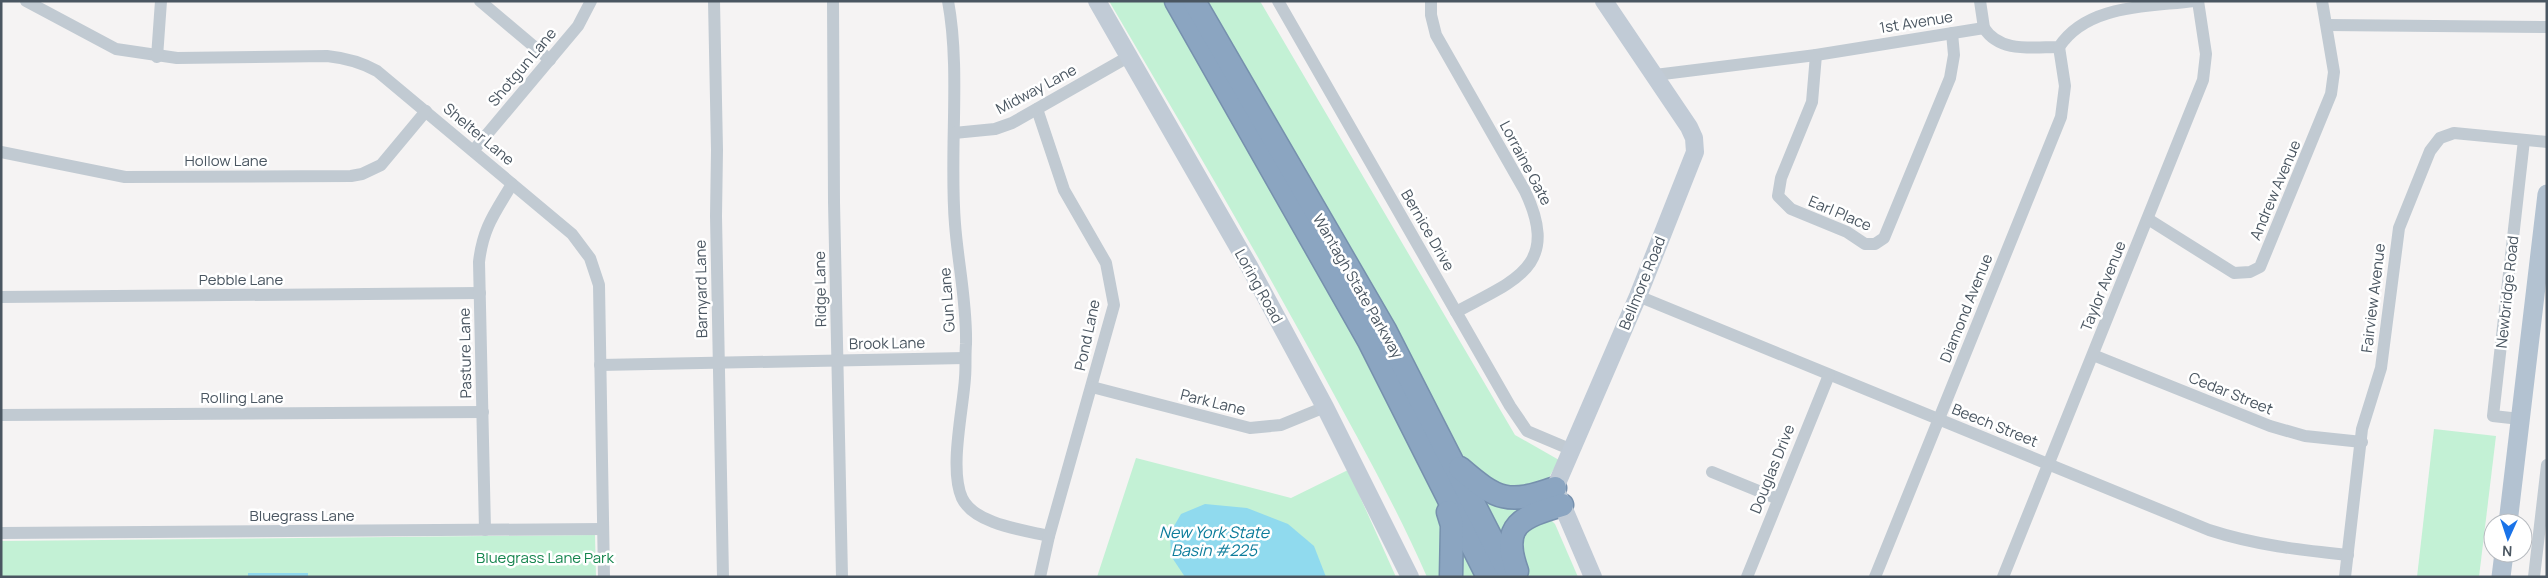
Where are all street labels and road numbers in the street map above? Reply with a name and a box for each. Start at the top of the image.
street label: 1st Avenue [1878,6,1954,38]
street label: Shotgun Lane [483,23,561,111]
street label: Midway Lane [992,59,1080,119]
street label: Shelter Lane [439,98,519,170]
street label: Lorraine Gate [1495,117,1557,209]
street label: Andrew Avenue [2244,137,2306,243]
street label: Hollow Lane [185,150,268,171]
street label: Bernice Drive [1396,185,1460,275]
street label: Earl Place [1805,190,1875,236]
street label: Wantagh State Parkway [1308,210,1408,362]
street label: Bellmore Road [1614,233,1670,333]
street label: Newbridge Road [2491,235,2523,349]
street label: Taylor Avenue [2075,237,2131,334]
street label: Barnyard Lane [690,239,712,338]
street label: Fairview Avenue [2356,242,2390,354]
street label: Loring Road [1230,245,1288,327]
street label: Diamond Avenue [1935,250,1997,366]
street label: Ridge Lane [809,251,831,327]
street label: Gun Lane [934,267,960,333]
street label: Pebble Lane [199,269,283,290]
street label: Pond Lane [1069,297,1105,373]
street label: Pasture Lane [454,307,476,398]
street label: Brook Lane [849,332,926,354]
street label: Cedar Street [2186,367,2276,419]
street label: Park Lane [1178,384,1248,420]
street label: Rolling Lane [200,387,284,408]
street label: Beech Street [1949,398,2041,452]
street label: Douglas Drive [1745,421,1800,517]
street label: Bluegrass Lane [249,505,355,526]

